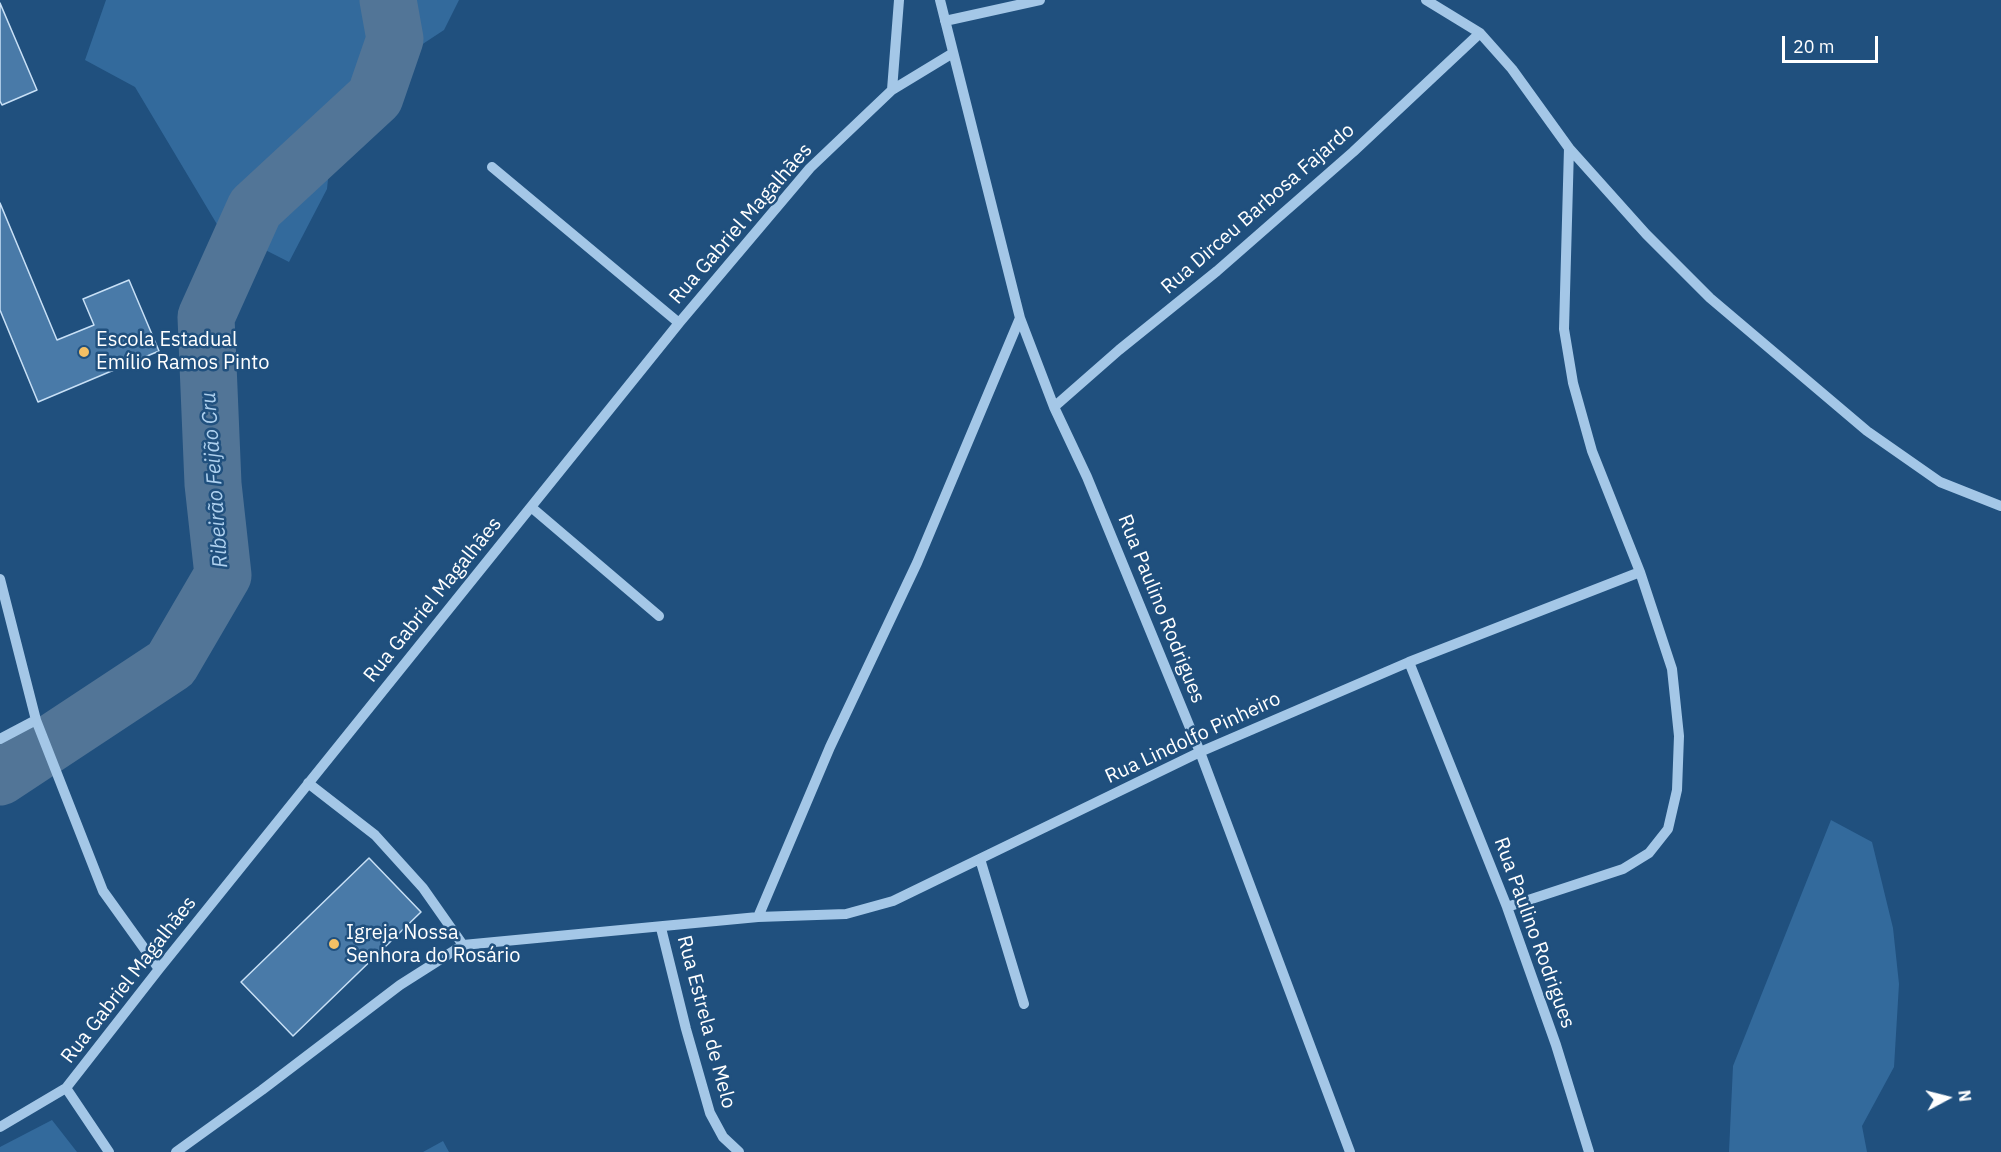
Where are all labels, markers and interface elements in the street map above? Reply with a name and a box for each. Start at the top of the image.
scale bar [1785,24,1881,62]
text: 20 m [1793,35,1835,58]
street label: Rua Dirceu Barbosa Fajardo [1157,119,1359,299]
street label: Rua Gabriel Magalhães [665,139,817,309]
place label: Escola Estadual Emílio Ramos Pinto [96,328,269,375]
marker: Escola Estadual Emílio Ramos Pinto [77,345,91,359]
water label: Ribeirão Feijão Cru [196,391,234,569]
street label: Rua Paulino Rodrigues [1112,511,1210,707]
street label: Rua Gabriel Magalhães [359,513,507,687]
street label: Rua Lindolfo Pinheiro [1101,687,1285,789]
street label: Rua Paulino Rodrigues [1488,834,1580,1032]
street label: Rua Gabriel Magalhães [56,892,202,1068]
place label: Igreja Nossa Senhora do Rosário [346,921,520,968]
street label: Rua Estrela de Melo [671,933,741,1111]
marker: Igreja Nossa Senhora do Rosário [327,937,341,951]
north arrow [1917,1068,1977,1128]
text: N [1954,1089,1975,1103]

